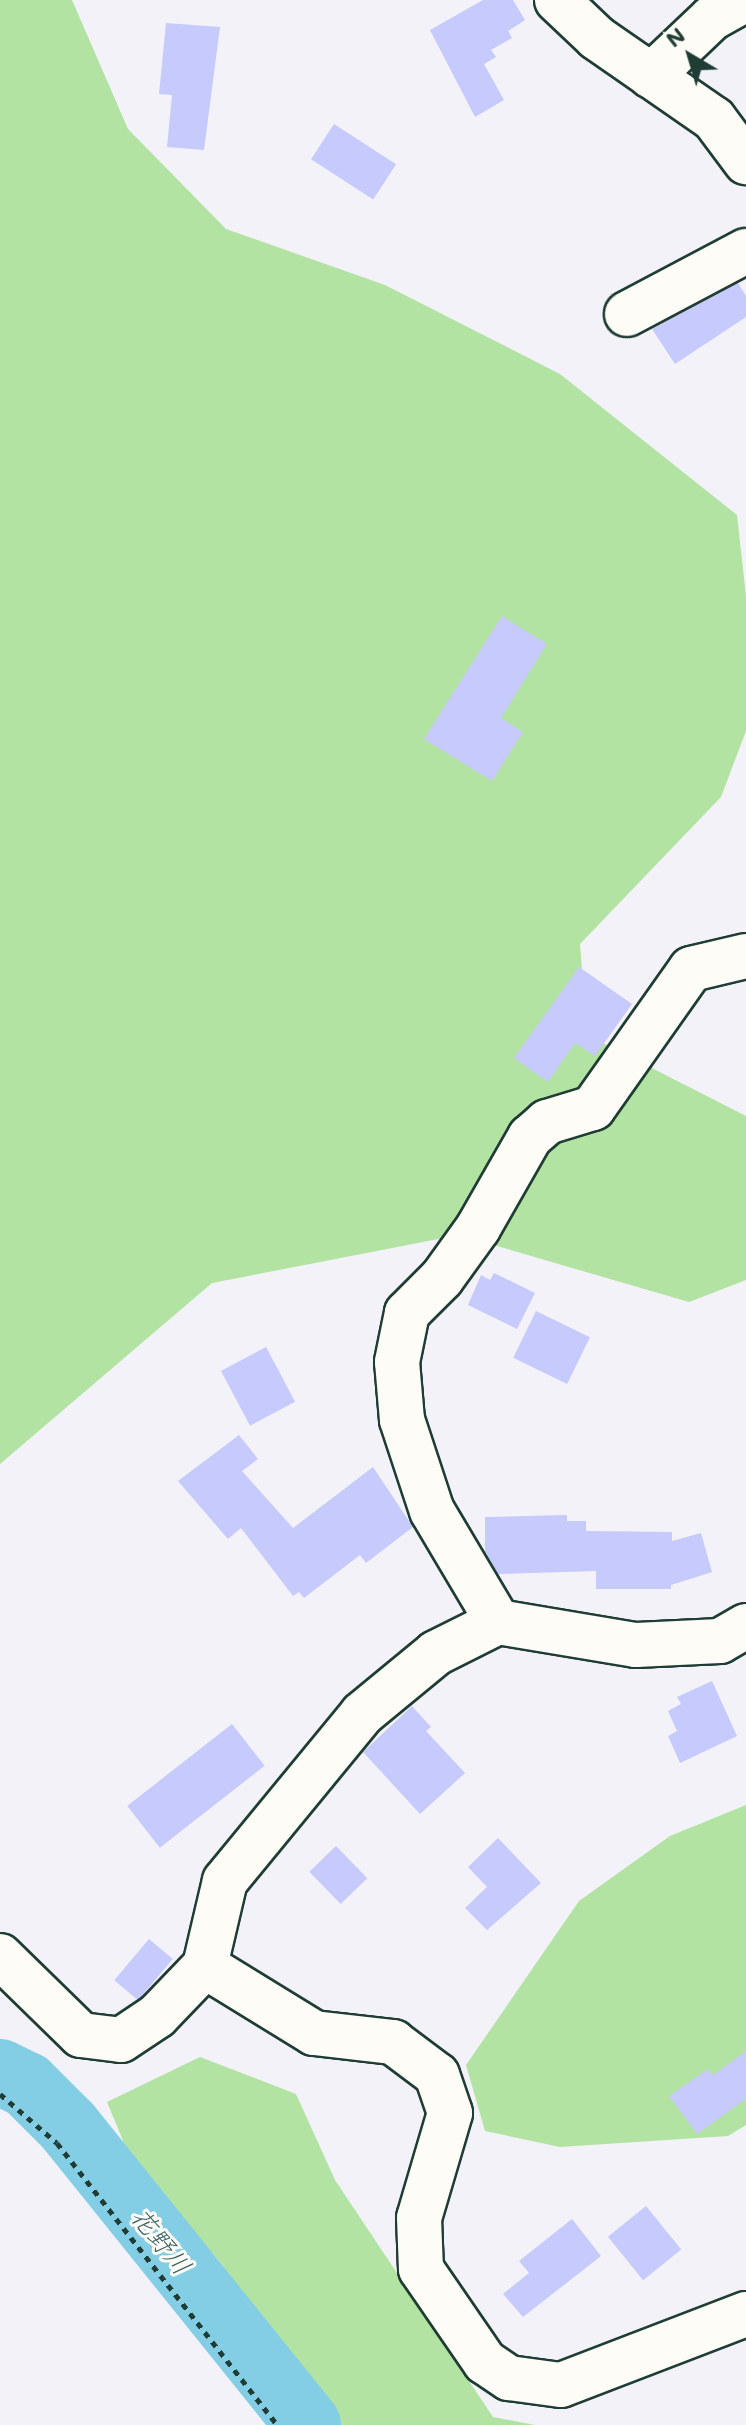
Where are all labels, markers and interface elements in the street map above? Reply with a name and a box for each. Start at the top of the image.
north arrow [650,16,730,96]
text: N [659,20,690,53]
water label: 花野川 [124,2201,198,2281]

